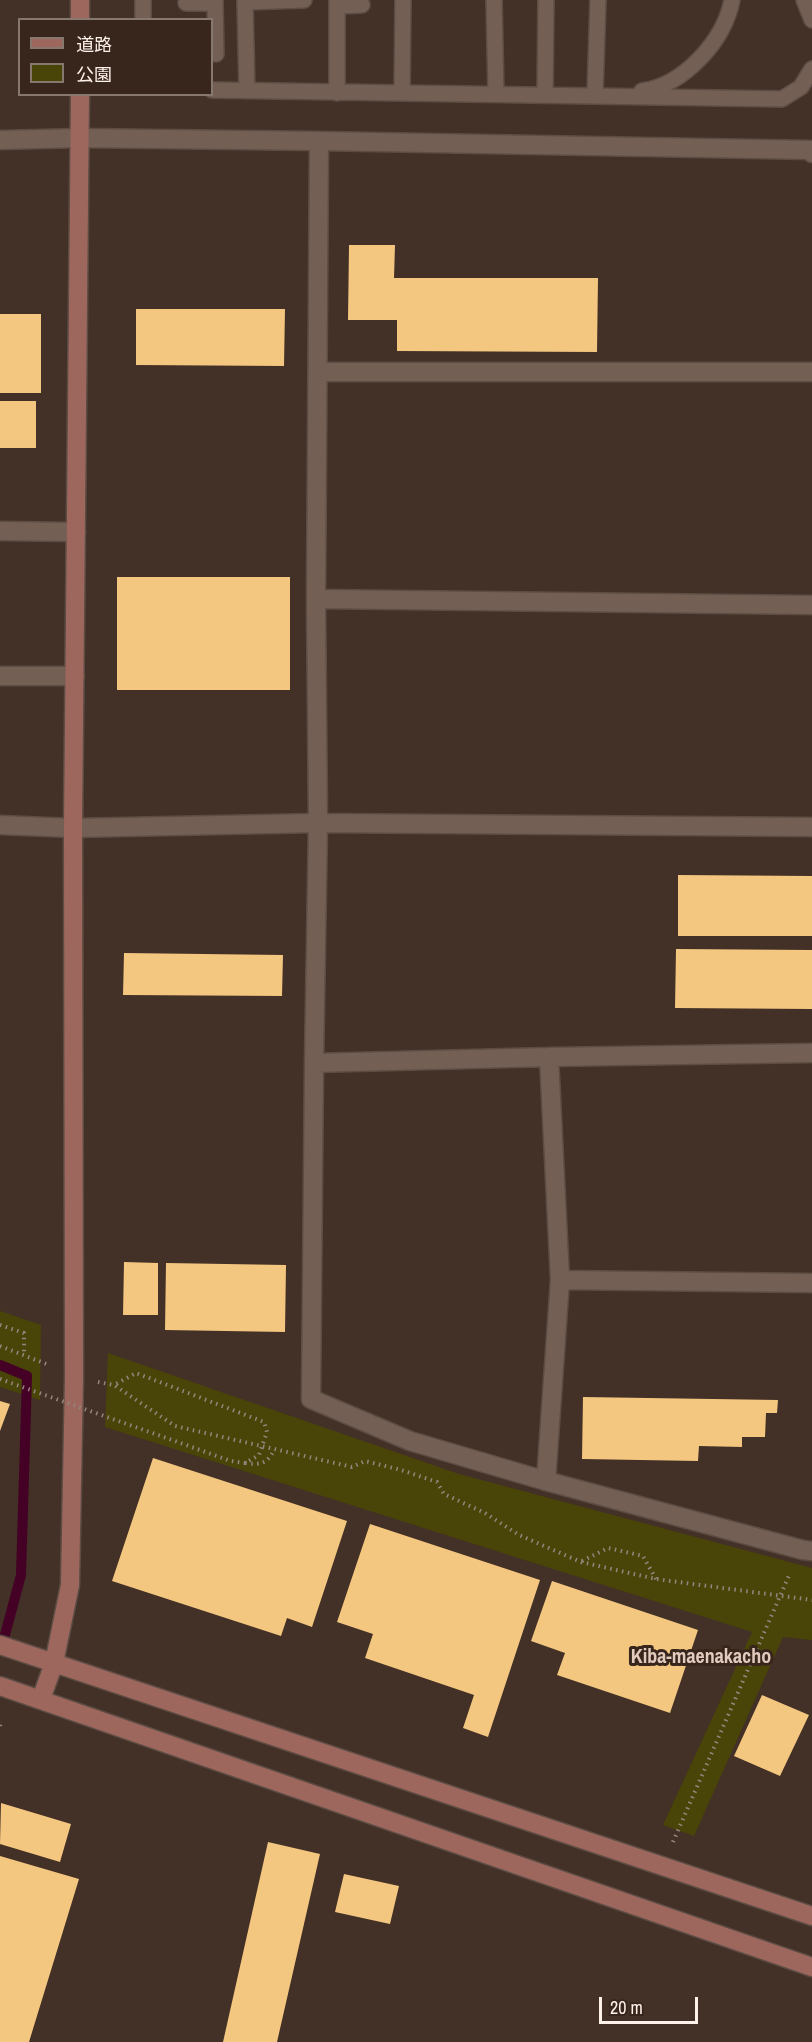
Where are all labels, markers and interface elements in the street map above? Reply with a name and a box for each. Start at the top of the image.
legend [18,18,213,96]
text: 道路 [76,32,112,57]
text: 公園 [76,62,112,87]
district label: Kiba-maenakacho [631,1646,771,1670]
scale bar [602,1985,701,2023]
text: 20 m [610,1995,643,2020]

